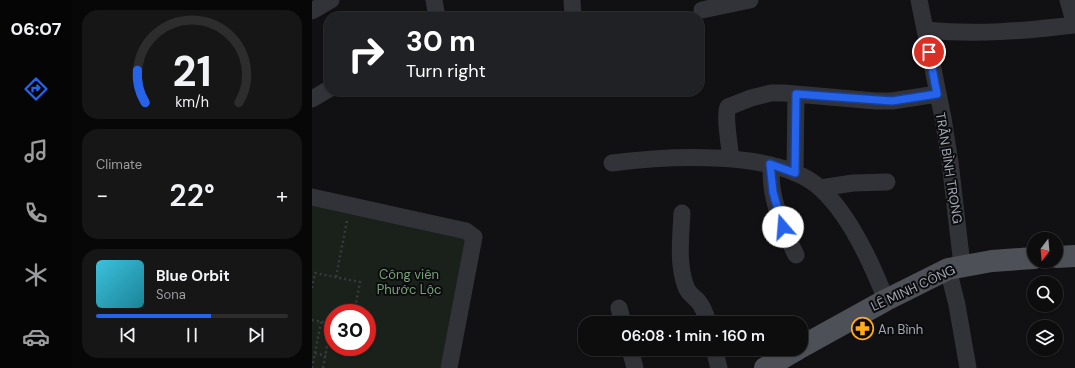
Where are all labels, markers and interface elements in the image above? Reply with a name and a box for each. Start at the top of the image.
text: 06:07 [11,17,61,41]
text: 30 m [406,23,476,60]
icon: right [340,28,392,80]
pin [912,35,946,69]
icon: arrive [918,41,940,63]
text: 21 [172,44,212,98]
text: Turn right [406,59,486,83]
icon: directions [22,75,50,103]
text: km/h [175,92,209,110]
street label: TRẦN BÌNH TRỌNG [932,111,967,225]
icon: music [22,137,50,165]
text: Climate [96,156,142,173]
text: 22° [169,176,215,215]
text: − [96,181,108,210]
text: + [276,181,288,210]
icon: phone [22,199,50,227]
position arrow [762,206,804,248]
north arrow [1027,232,1063,268]
map controls [1027,232,1063,356]
icon: climate [22,261,50,289]
street label: LÊ MINH CÔNG [868,261,958,315]
text: Blue Orbit [156,266,230,286]
park label: Công viên Phước Lộc [377,266,441,298]
button: search [1027,276,1063,312]
text: Sona [156,286,186,303]
speed limit sign: 30 [324,304,376,356]
pharmacy icon: An Bình [849,316,875,342]
button: layers [1027,320,1063,356]
place label: An Bình [878,321,923,338]
icon: car [22,323,50,351]
icon: previous [117,324,139,346]
icon: pause [181,324,203,346]
icon: next [245,324,267,346]
text: 06:08 · 1 min · 160 m [621,326,765,346]

